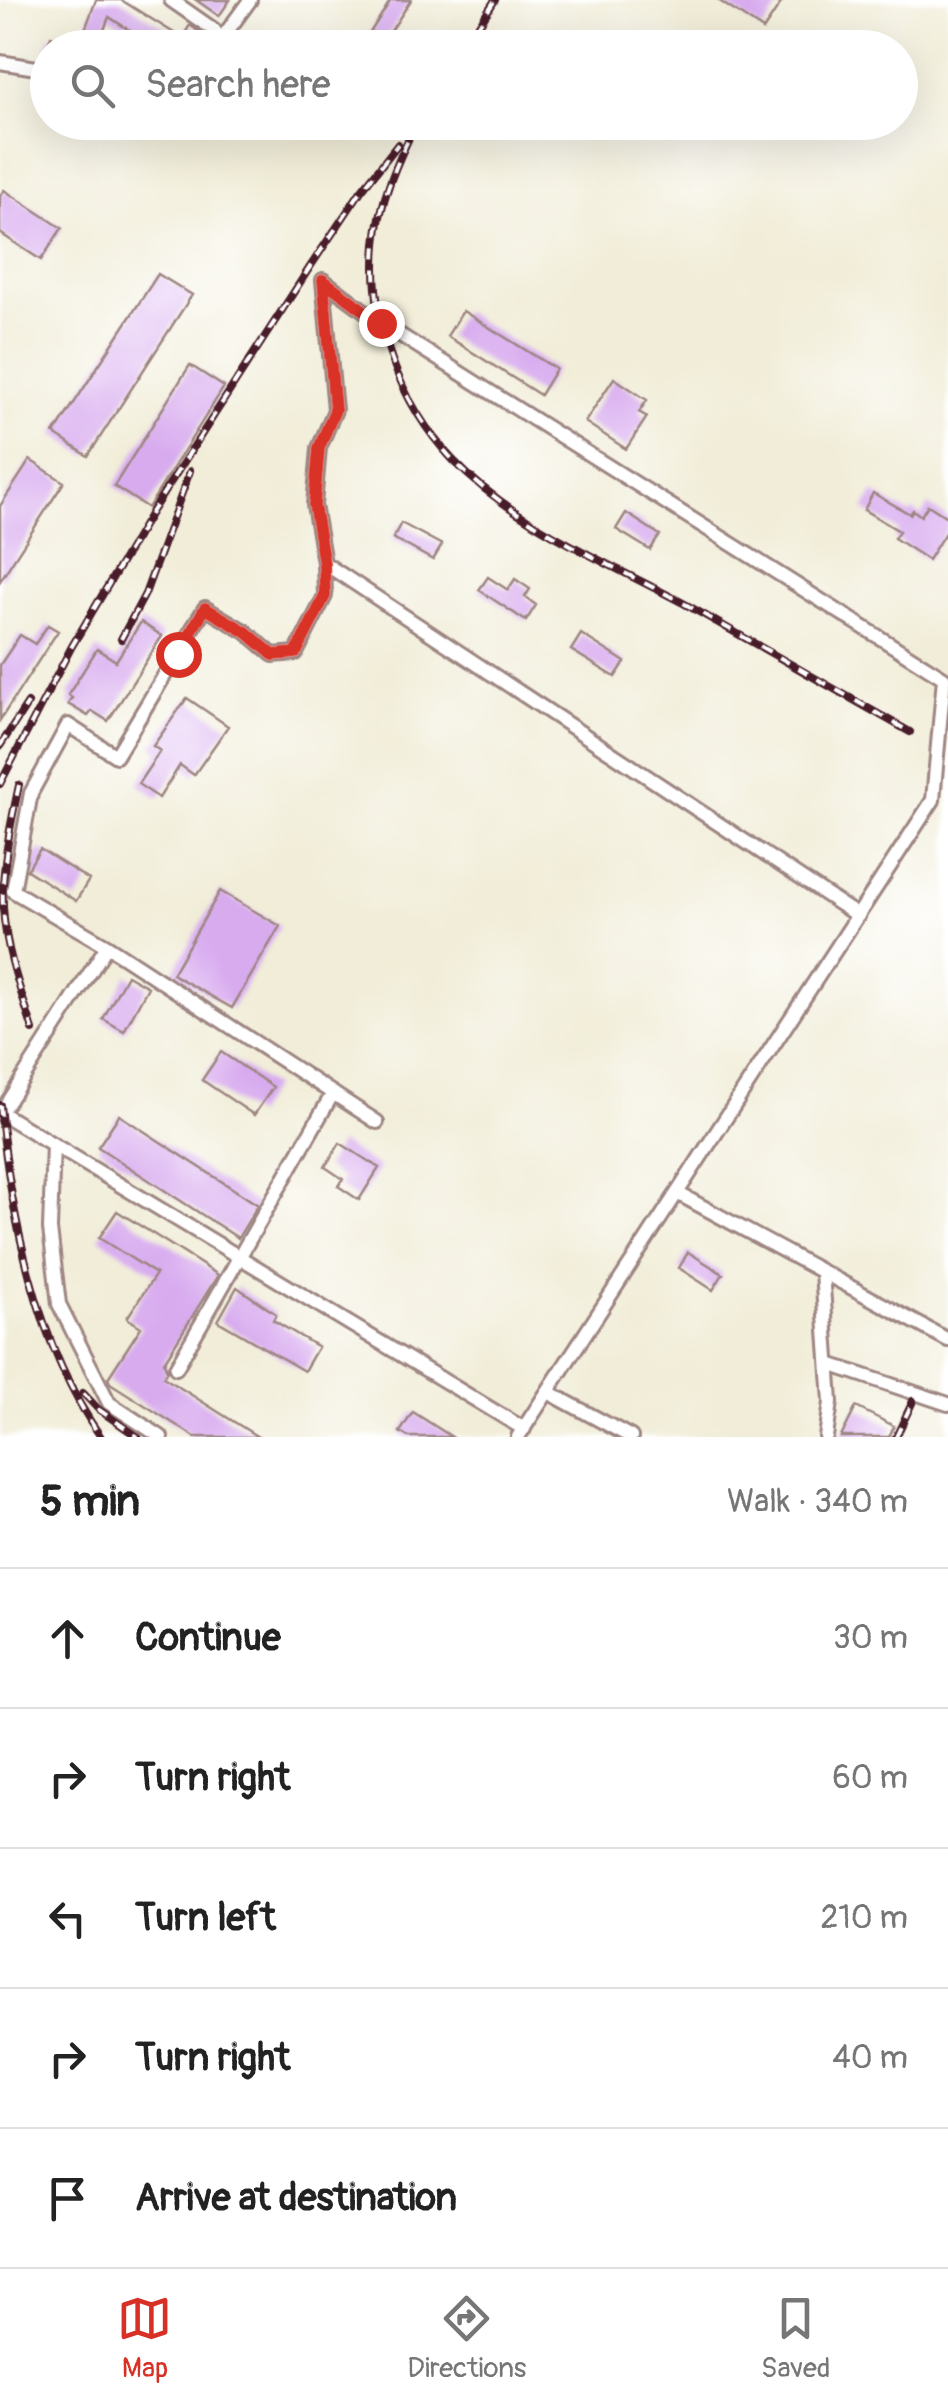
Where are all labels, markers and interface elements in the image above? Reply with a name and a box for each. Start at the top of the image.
search box [30,30,918,140]
icon: search [65,58,120,113]
text: Search here [145,61,331,109]
route end [359,301,405,347]
route start [156,632,202,678]
text: 5 min [40,1476,140,1528]
text: Walk · 340 m [727,1482,908,1522]
icon: ahead [40,1611,95,1666]
text: Continue [135,1614,281,1662]
text: 30 m [833,1618,908,1658]
icon: right [40,1751,95,1806]
text: Turn right [135,1754,290,1802]
text: 60 m [832,1758,908,1798]
icon: left [40,1891,95,1946]
text: Turn left [135,1894,276,1942]
text: 210 m [820,1898,908,1938]
icon: right [40,2031,95,2086]
text: Turn right [135,2034,290,2082]
text: 40 m [832,2038,908,2078]
icon: arrive [40,2171,95,2226]
text: Arrive at destination [135,2174,457,2222]
tab: Map [117,2291,172,2386]
tab: Directions [407,2291,526,2386]
tab: Saved [761,2291,831,2386]

